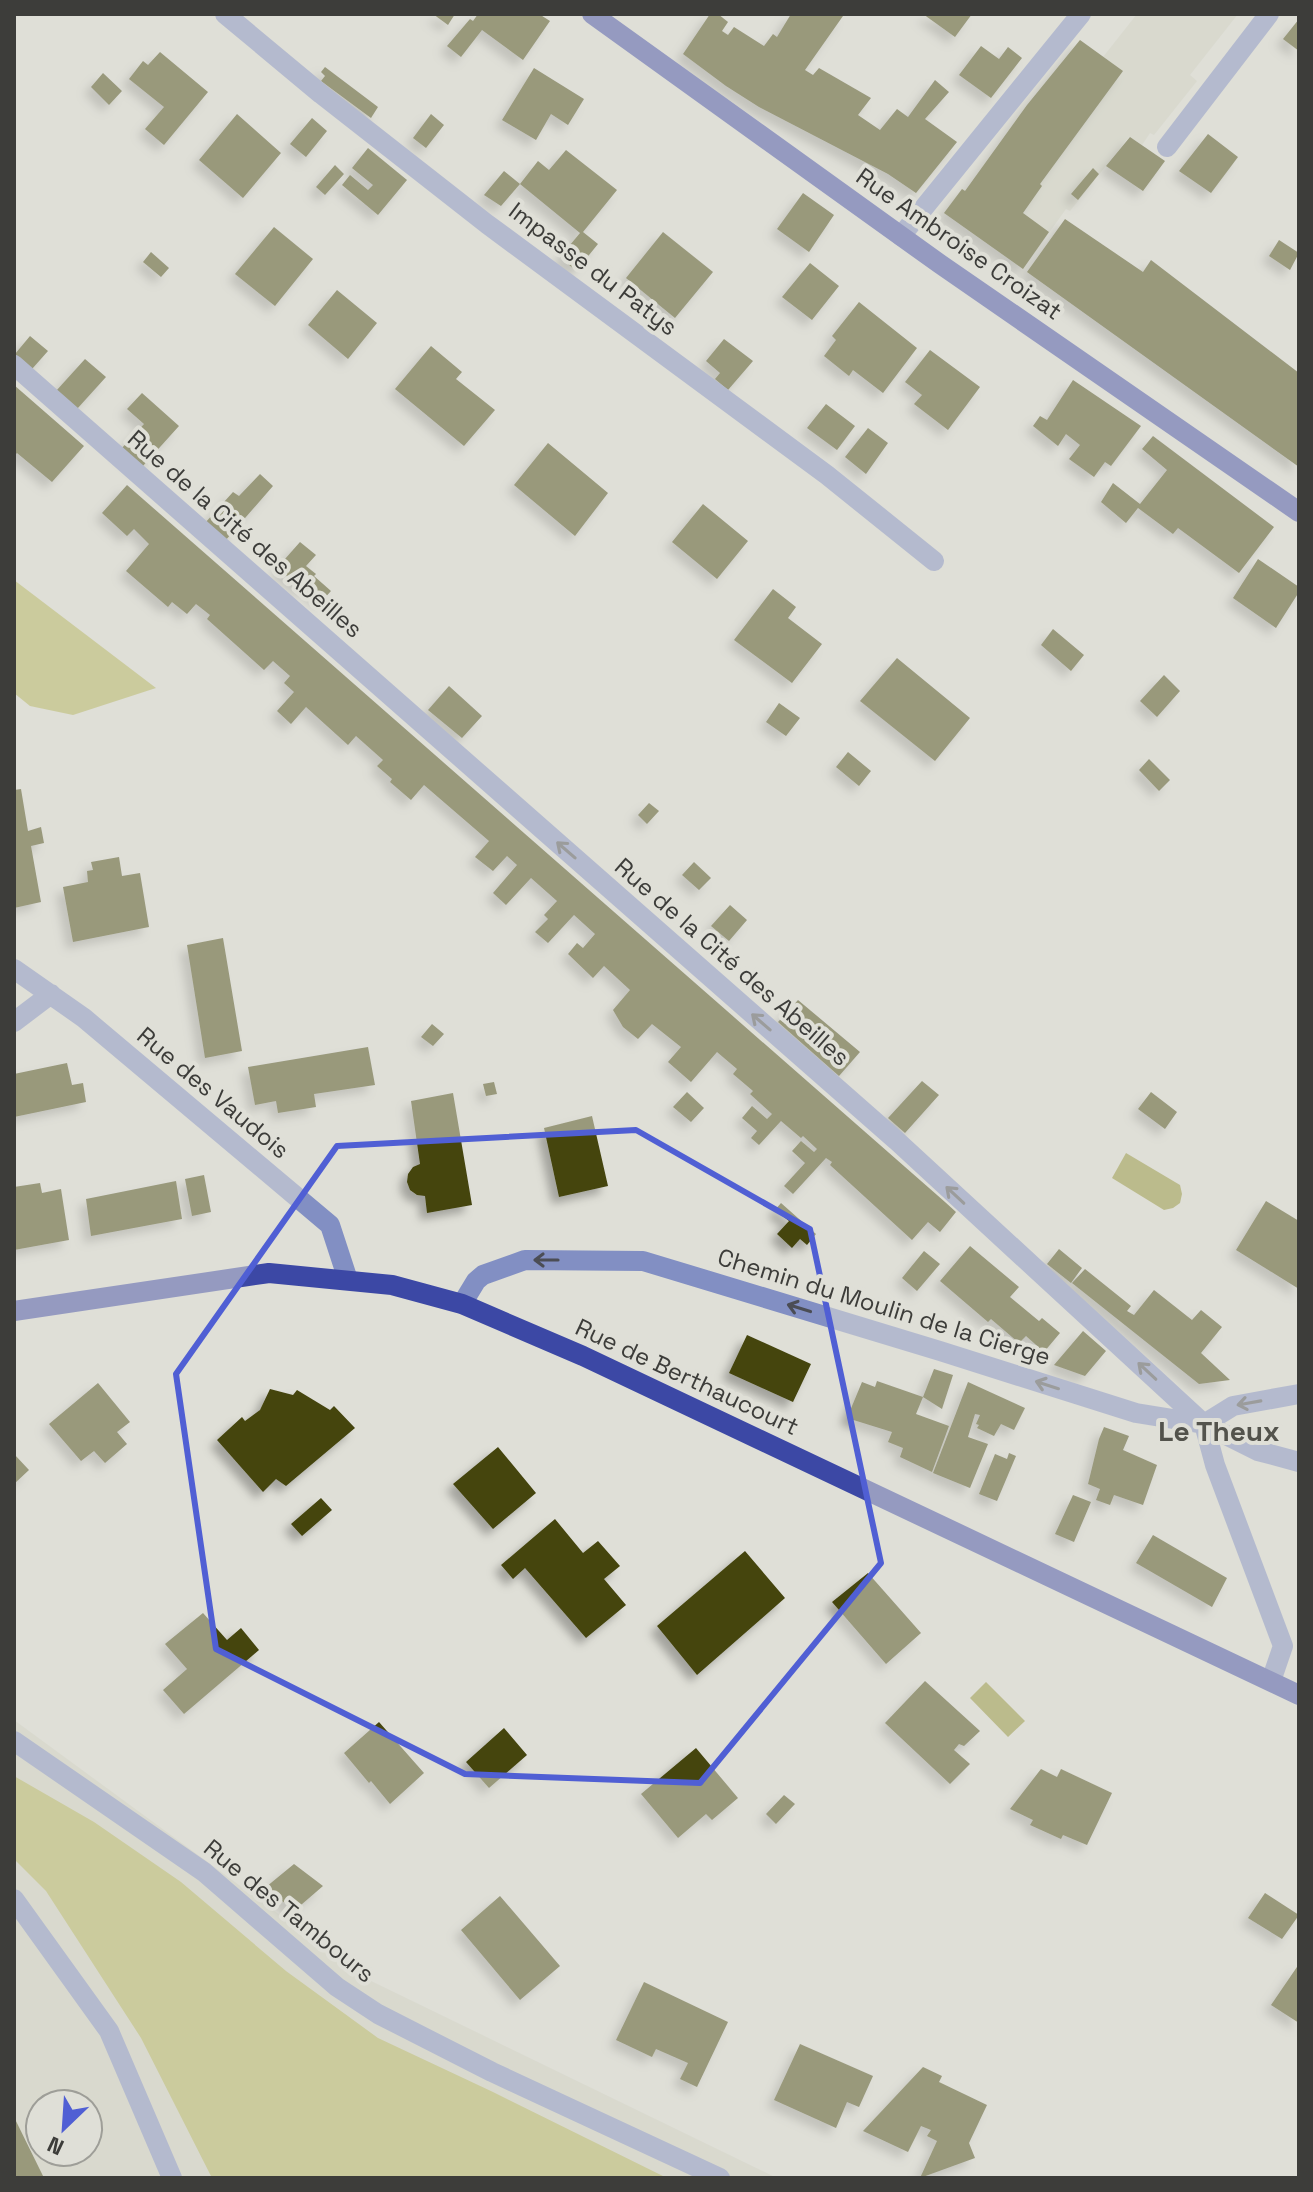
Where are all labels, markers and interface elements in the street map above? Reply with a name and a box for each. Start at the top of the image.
street label: Rue Ambroise Croizat [850,161,1068,326]
street label: Impasse du Patys [503,195,684,342]
street label: Rue de la Cité des Abeilles [121,423,369,644]
one-way arrow [557,842,577,860]
street label: Rue de la Cité des Abeilles [608,851,856,1072]
one-way arrow [752,1013,772,1031]
street label: Rue des Vaudois [131,1020,296,1165]
one-way arrow [946,1187,966,1205]
street label: Chemin du Moulin de la Cierge [714,1241,1054,1372]
one-way arrow [533,1252,560,1268]
one-way arrow [787,1300,813,1315]
street label: Rue de Berthaucourt [571,1311,804,1442]
one-way arrow [1137,1363,1157,1381]
one-way arrow [1035,1377,1061,1392]
one-way arrow [1237,1396,1262,1411]
district label: Le Theux [1158,1413,1280,1449]
street label: Rue des Tambours [198,1832,381,1989]
north arrow [24,2088,104,2168]
text: N [43,2130,68,2162]

